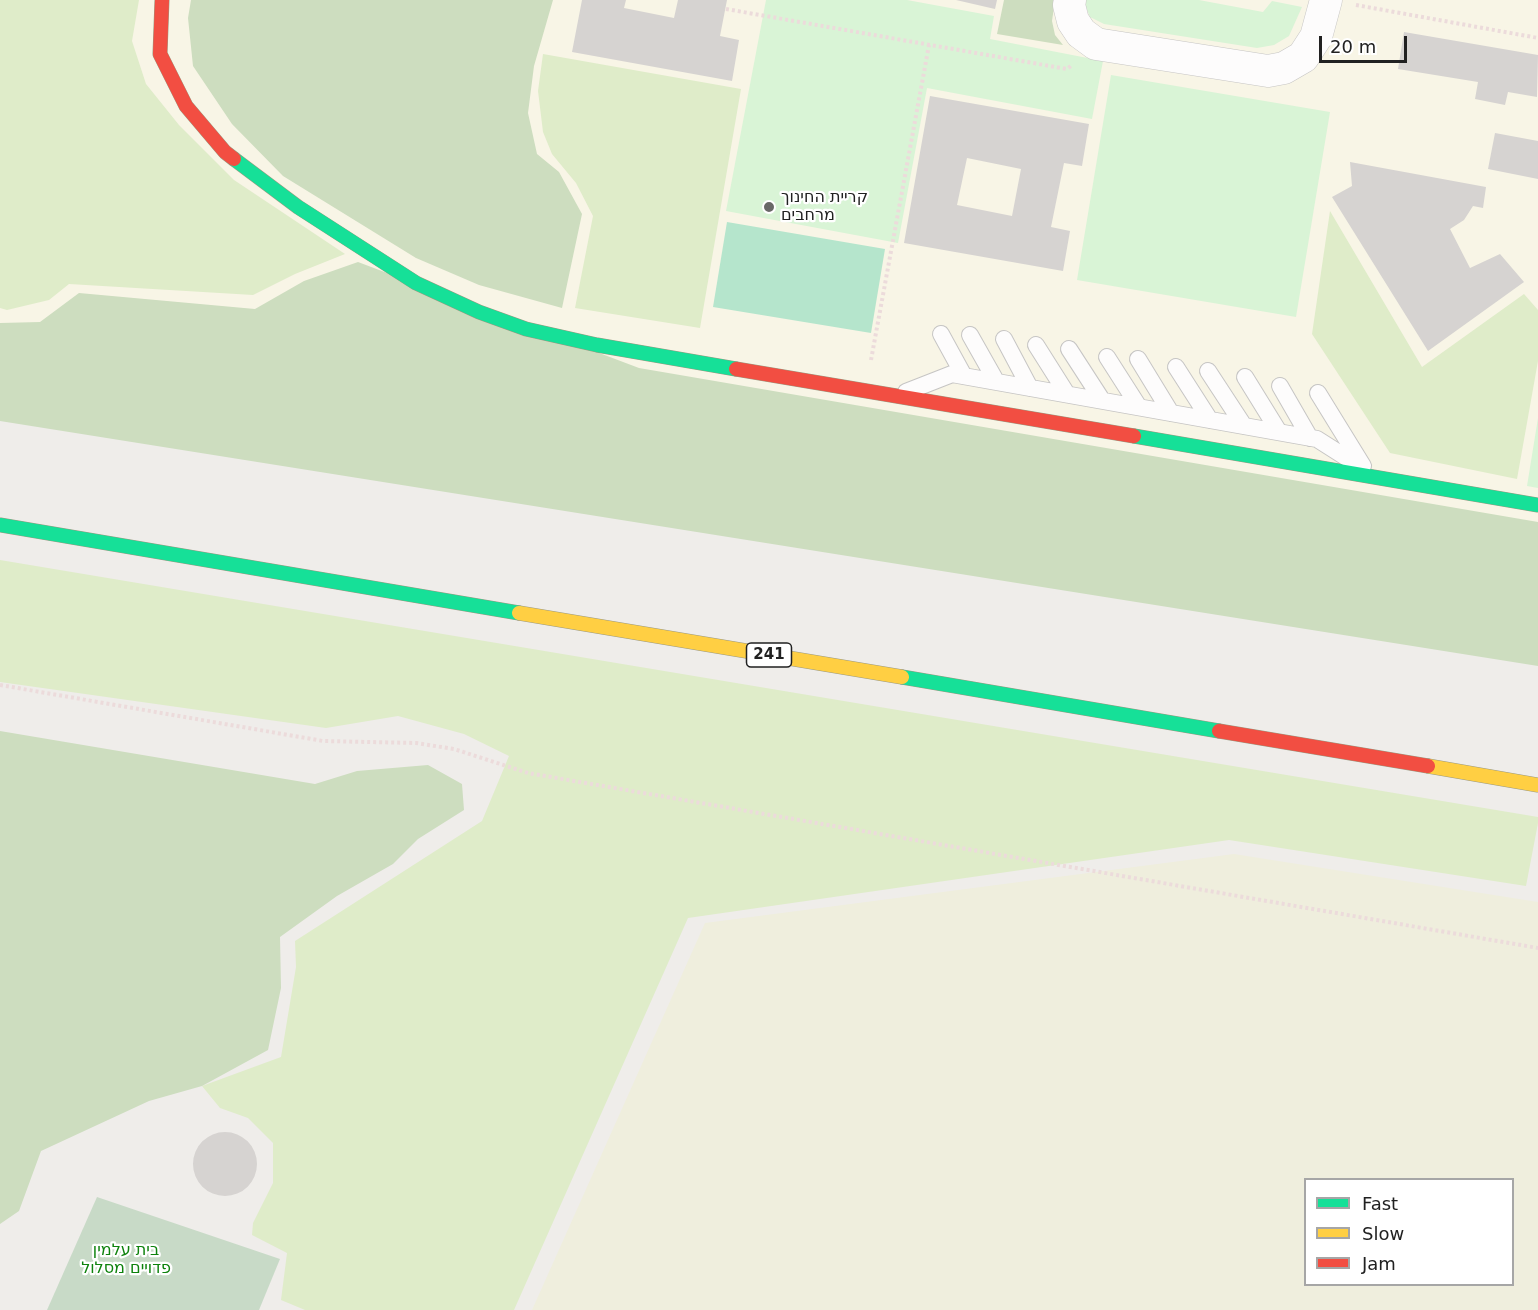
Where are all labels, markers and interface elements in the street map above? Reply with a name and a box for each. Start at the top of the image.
scale bar [1322,24,1410,62]
text: 20 m [1330,36,1376,57]
place label: קריית החינוך מרחבים [781,188,868,226]
marker: קריית החינוך מרחבים [762,200,776,214]
road number: 241 [746,643,792,667]
legend [1304,1178,1514,1286]
text: Fast [1362,1193,1398,1214]
text: Slow [1362,1223,1404,1244]
park label: בית עלמין פדויים מסלול [81,1241,171,1279]
text: Jam [1362,1253,1396,1274]

